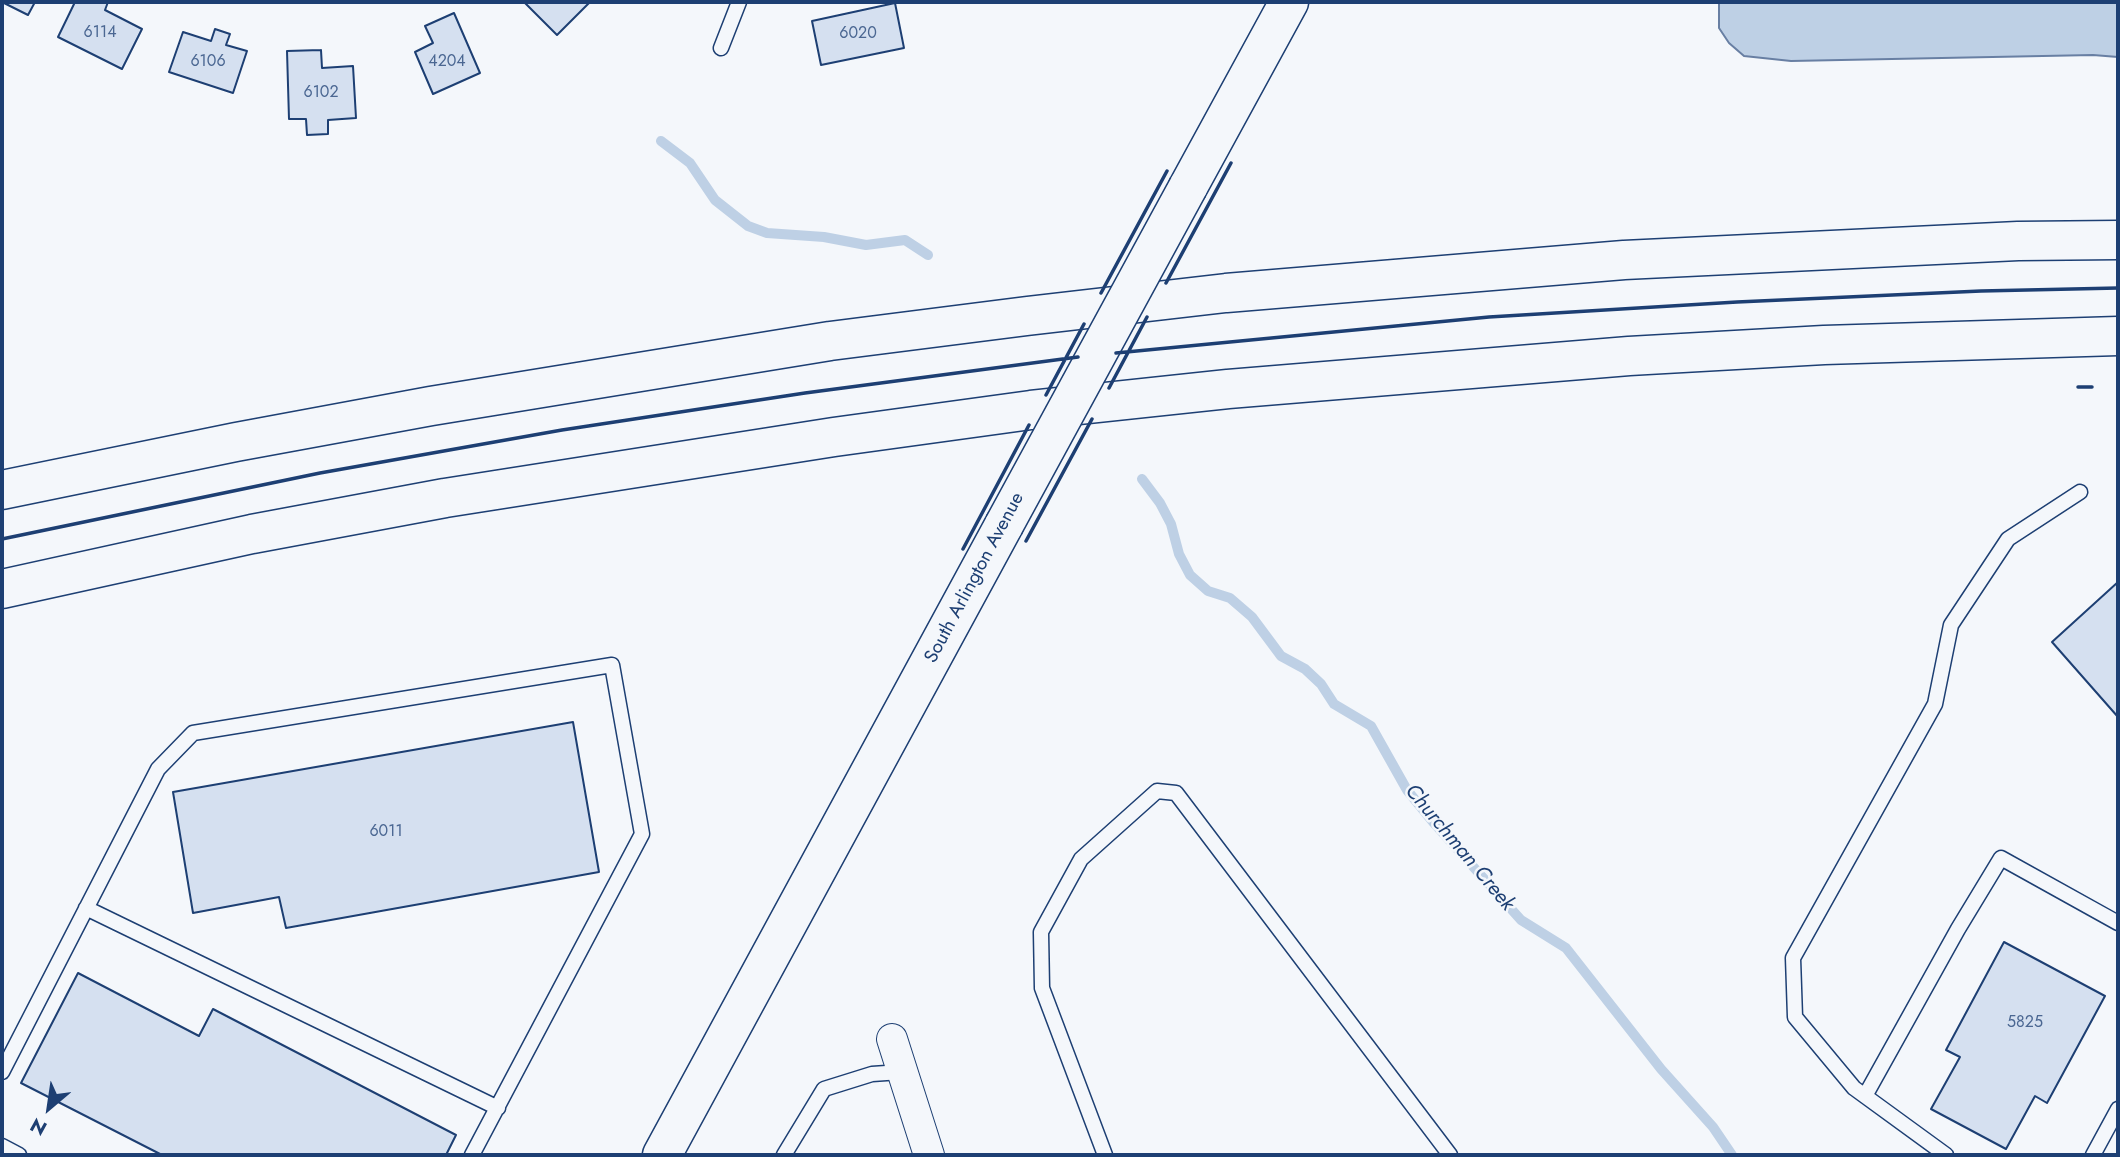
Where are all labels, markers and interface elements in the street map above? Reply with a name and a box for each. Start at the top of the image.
house number: 6114 [84,23,116,43]
house number: 6020 [839,24,877,44]
house number: 6106 [190,52,226,72]
house number: 4204 [428,52,466,72]
house number: 6102 [303,83,339,103]
street label: South Arlington Avenue [920,489,1030,667]
water label: Churchman Creek [1399,780,1519,916]
house number: 6011 [369,822,403,842]
house number: 5825 [2007,1013,2043,1033]
north arrow [14,1073,84,1143]
text: N [25,1111,52,1142]

